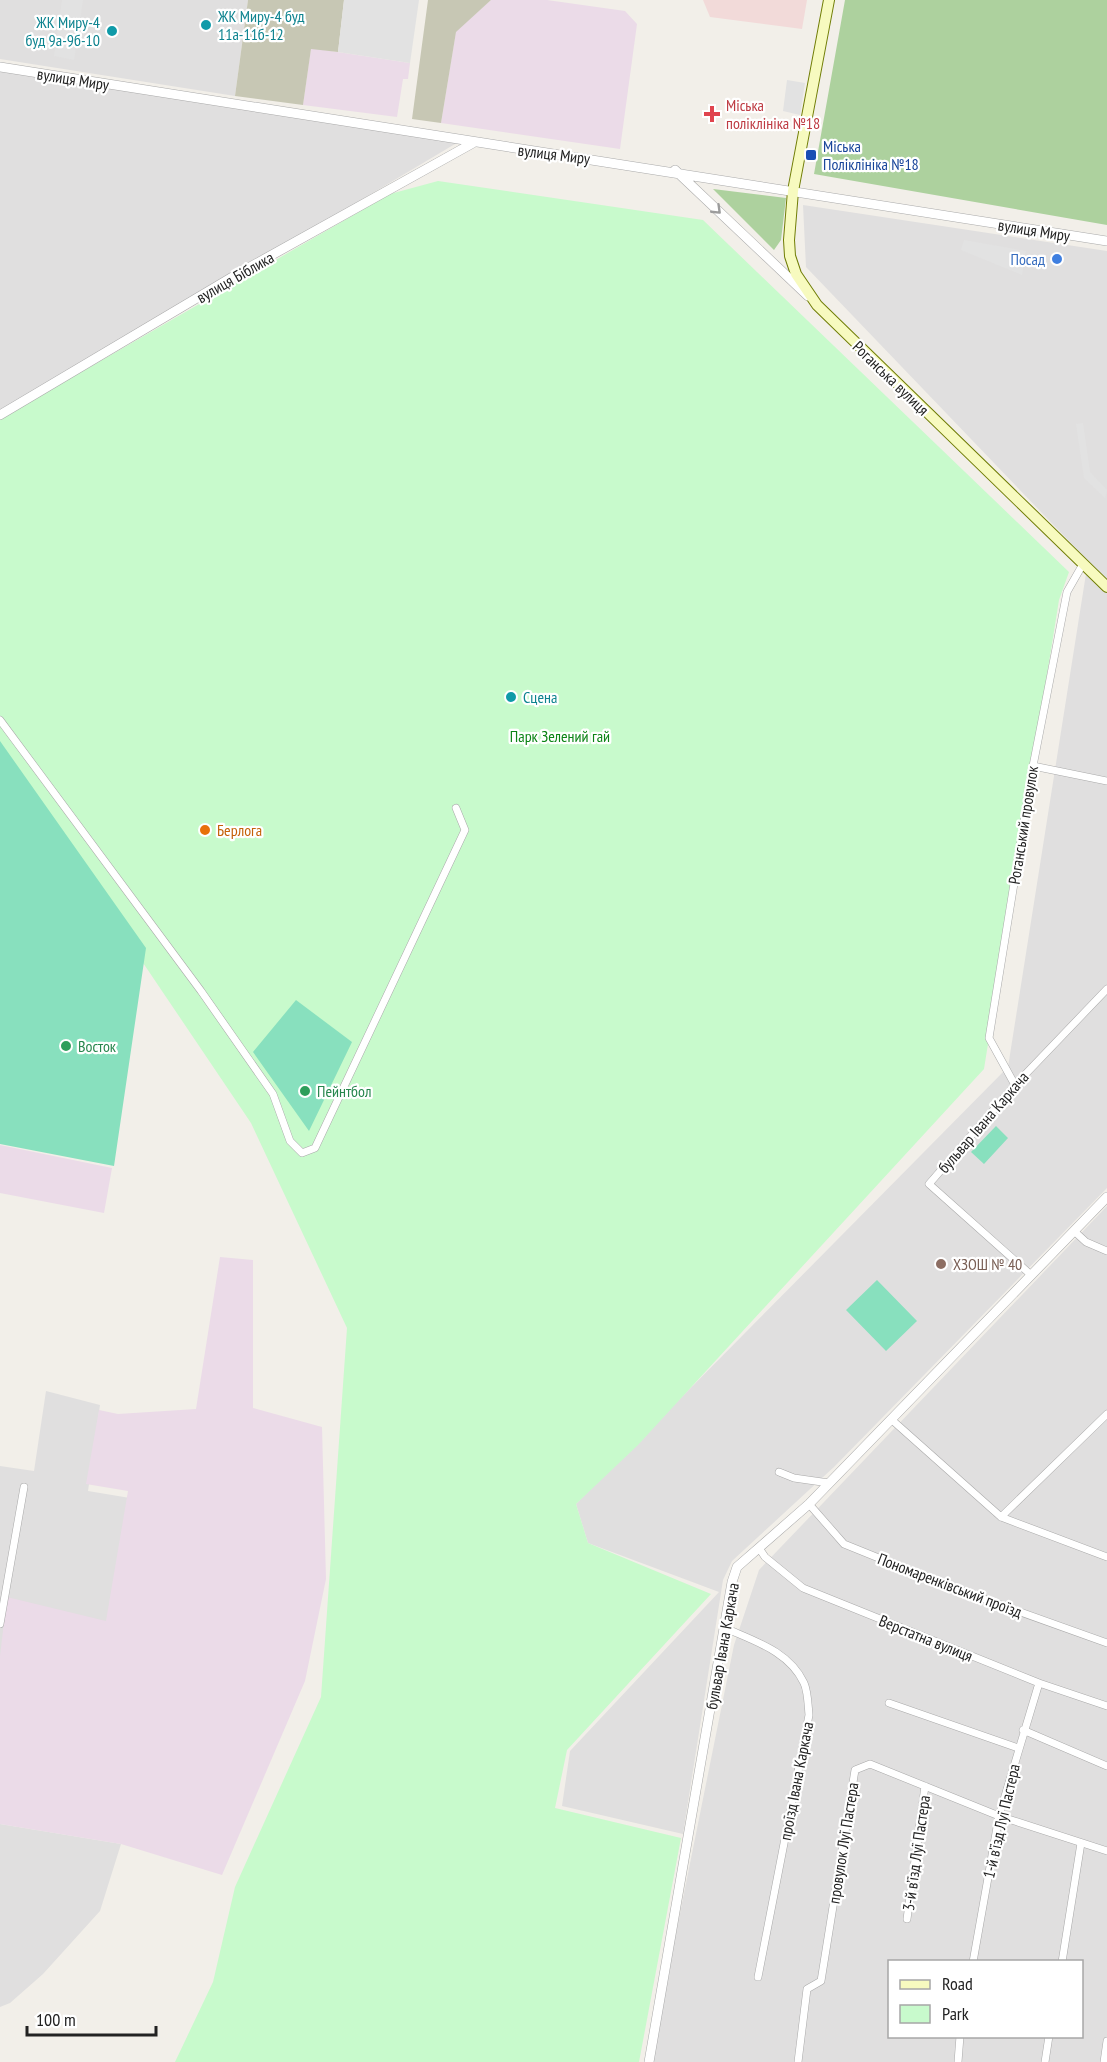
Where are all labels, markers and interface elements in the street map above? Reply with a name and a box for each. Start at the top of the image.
place label: ЖК Миру-4 буд 11а-11б-12 [217,6,305,44]
place label: ЖК Миру-4 буд 9а-9б-10 [26,12,100,50]
marker: ЖК Миру-4 буд 11а-11б-12 [199,18,213,32]
marker: ЖК Миру-4 буд 9а-9б-10 [105,24,119,38]
street label: вулиця Миру [36,63,110,95]
place label: Міська поліклініка №18 [726,95,820,133]
marker: Міська поліклініка №18 [703,105,721,123]
place label: Міська Поліклініка №18 [823,136,919,174]
street label: вулиця Миру [517,140,591,168]
marker: Міська Поліклініка №18 [804,148,818,162]
one-way arrow [711,203,721,214]
street label: вулиця Миру [997,214,1071,246]
street label: вулиця Біблика [193,247,277,307]
place label: Посад [1011,249,1045,269]
marker: Посад [1050,252,1064,266]
street label: Роганська вулиця [849,337,933,419]
place label: Сцена [523,687,557,707]
marker: Сцена [504,690,518,704]
park label: Парк Зелений гай [510,726,610,746]
street label: Роганський провулок [1004,764,1042,886]
place label: Берлога [217,820,262,840]
marker: Берлога [198,823,212,837]
place label: Восток [78,1036,117,1056]
marker: Восток [59,1039,73,1053]
street label: бульвар Івана Каркача [933,1067,1033,1177]
place label: Пейнтбол [317,1081,371,1101]
marker: Пейнтбол [298,1084,312,1098]
place label: ХЗОШ № 40 [953,1254,1022,1274]
marker: ХЗОШ № 40 [934,1257,948,1271]
street label: Пономаренківський проїзд [875,1548,1025,1622]
street label: бульвар Івана Каркача [701,1581,743,1711]
street label: Верстатна вулиця [876,1610,976,1666]
street label: проїзд Івана Каркача [775,1720,817,1842]
street label: 1-й в’їзд Луї Пастера [978,1762,1024,1880]
street label: провулок Луї Пастера [824,1781,862,1905]
street label: 3-й в’їзд Луї Пастера [898,1794,934,1912]
legend [888,1960,1083,2038]
text: Road [942,1972,973,1995]
scale bar [27,1999,156,2037]
text: Park [942,2002,969,2025]
text: 100 m [36,2008,76,2031]

